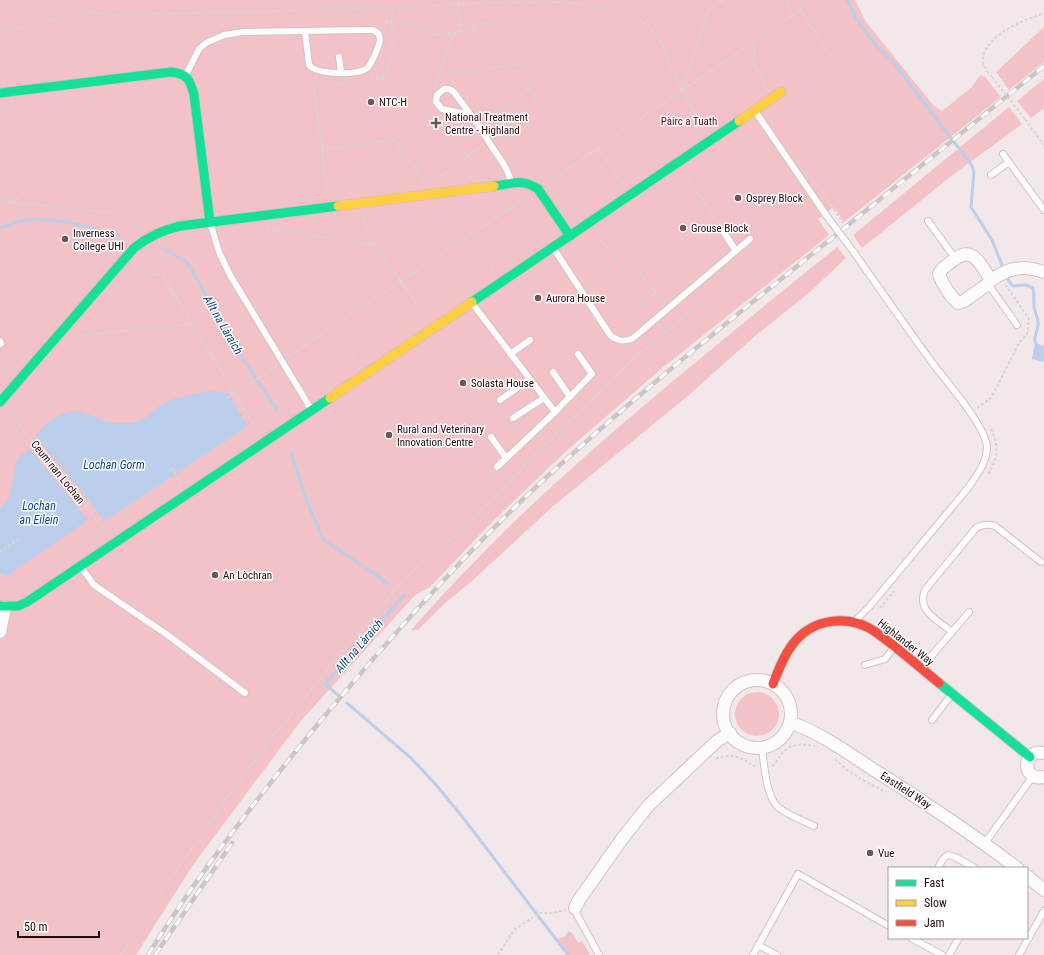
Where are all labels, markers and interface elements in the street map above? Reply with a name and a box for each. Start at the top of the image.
place label: NTC-H [379,96,407,109]
marker: NTC-H [366,97,376,107]
place label: National Treatment Centre - Highland [445,111,528,137]
park label: Pàirc a Tuath [661,115,717,128]
marker: National Treatment Centre - Highland [430,117,442,129]
place label: Osprey Block [746,192,803,205]
marker: Osprey Block [733,193,743,203]
place label: Grouse Block [691,222,748,235]
marker: Grouse Block [678,223,688,233]
place label: Inverness College UHI [73,227,124,253]
marker: Inverness College UHI [60,234,70,244]
water label: Allt na Làraich [200,292,246,357]
place label: Aurora House [546,292,605,305]
marker: Aurora House [533,293,543,303]
place label: Solasta House [471,377,534,390]
marker: Solasta House [458,378,468,388]
place label: Rural and Veterinary Innovation Centre [397,423,485,449]
marker: Rural and Veterinary Innovation Centre [384,430,394,440]
street label: Ceum nan Lochan [28,438,87,507]
water label: Lochan Gorm [83,458,145,472]
water label: Lochan an Eilein [20,499,59,527]
place label: An Lòchran [223,569,272,582]
marker: An Lòchran [210,570,220,580]
water label: Allt na Làraich [331,616,386,676]
street label: Highlander Way [875,616,937,669]
street label: Eastfield Way [878,769,934,812]
place label: Vue [878,847,895,860]
marker: Vue [865,848,875,858]
legend [888,867,1028,939]
text: Fast [924,876,945,890]
text: Slow [924,896,947,910]
scale bar [18,913,99,939]
text: Jam [924,916,945,930]
text: 50 m [24,920,48,934]

